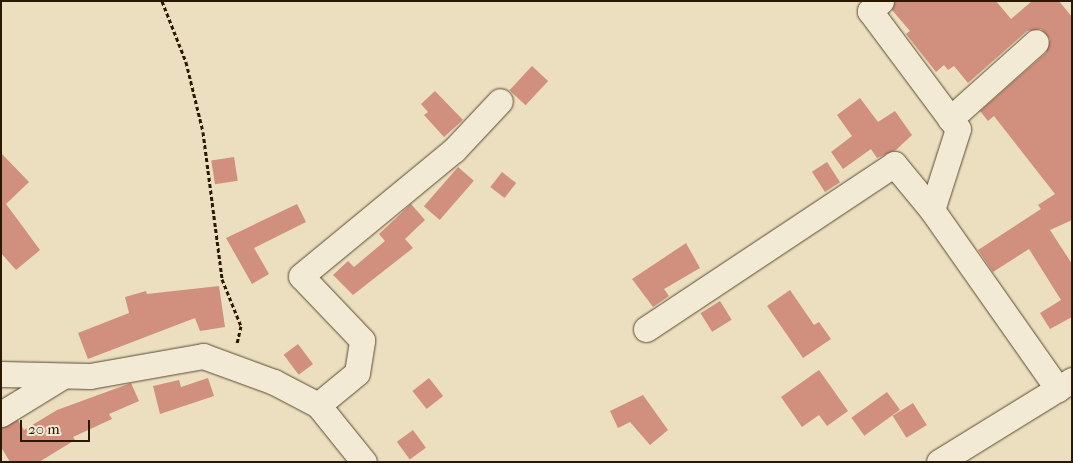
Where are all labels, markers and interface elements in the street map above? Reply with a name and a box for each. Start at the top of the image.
scale bar [22,410,92,442]
text: 20 m [28,420,60,438]

